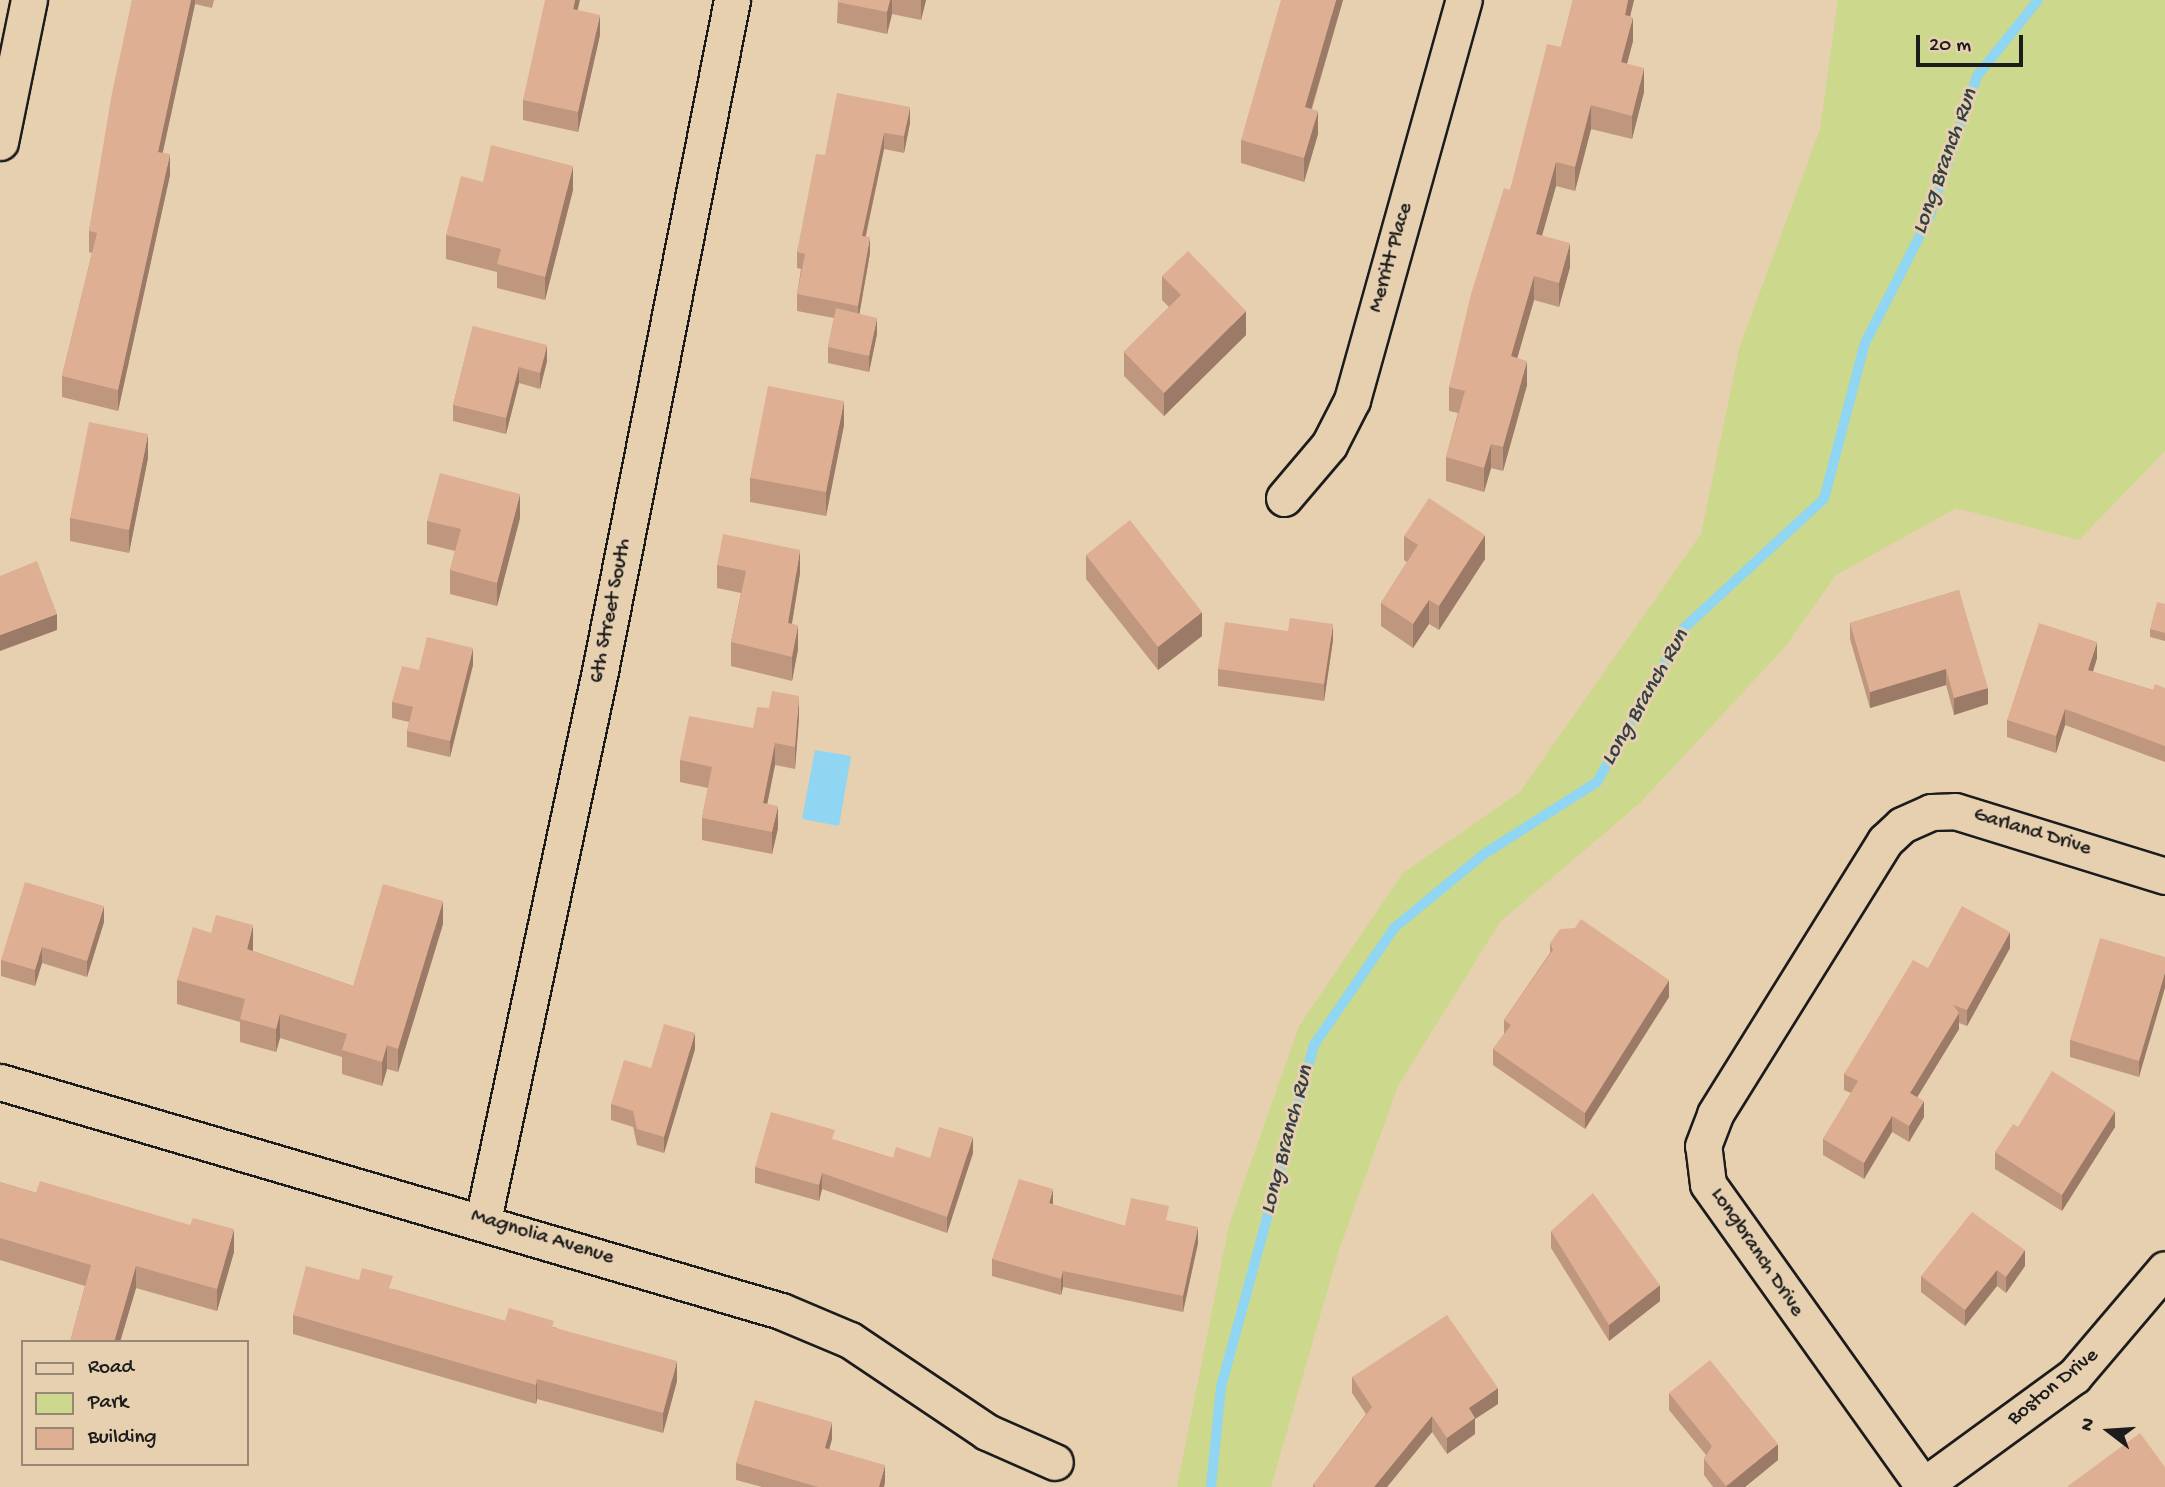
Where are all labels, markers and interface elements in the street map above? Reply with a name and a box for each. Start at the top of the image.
scale bar [1920,21,2027,65]
text: 20 m [1929,34,1971,59]
water label: Long Branch Run [1907,85,1985,239]
street label: Merritt Place [1364,200,1420,316]
street label: 6th Street South [586,537,638,685]
water label: Long Branch Run [1596,625,1696,771]
street label: Garland Drive [1970,803,2094,863]
water label: Long Branch Run [1255,1063,1321,1217]
street label: Longbranch Drive [1704,1184,1808,1322]
street label: Magnolia Avenue [468,1204,616,1272]
legend [21,1340,248,1466]
street label: Boston Drive [2003,1344,2105,1432]
text: Road [88,1356,134,1381]
text: Park [88,1391,128,1416]
north arrow [2074,1396,2144,1466]
text: N [2076,1415,2101,1434]
text: Building [88,1426,157,1451]

